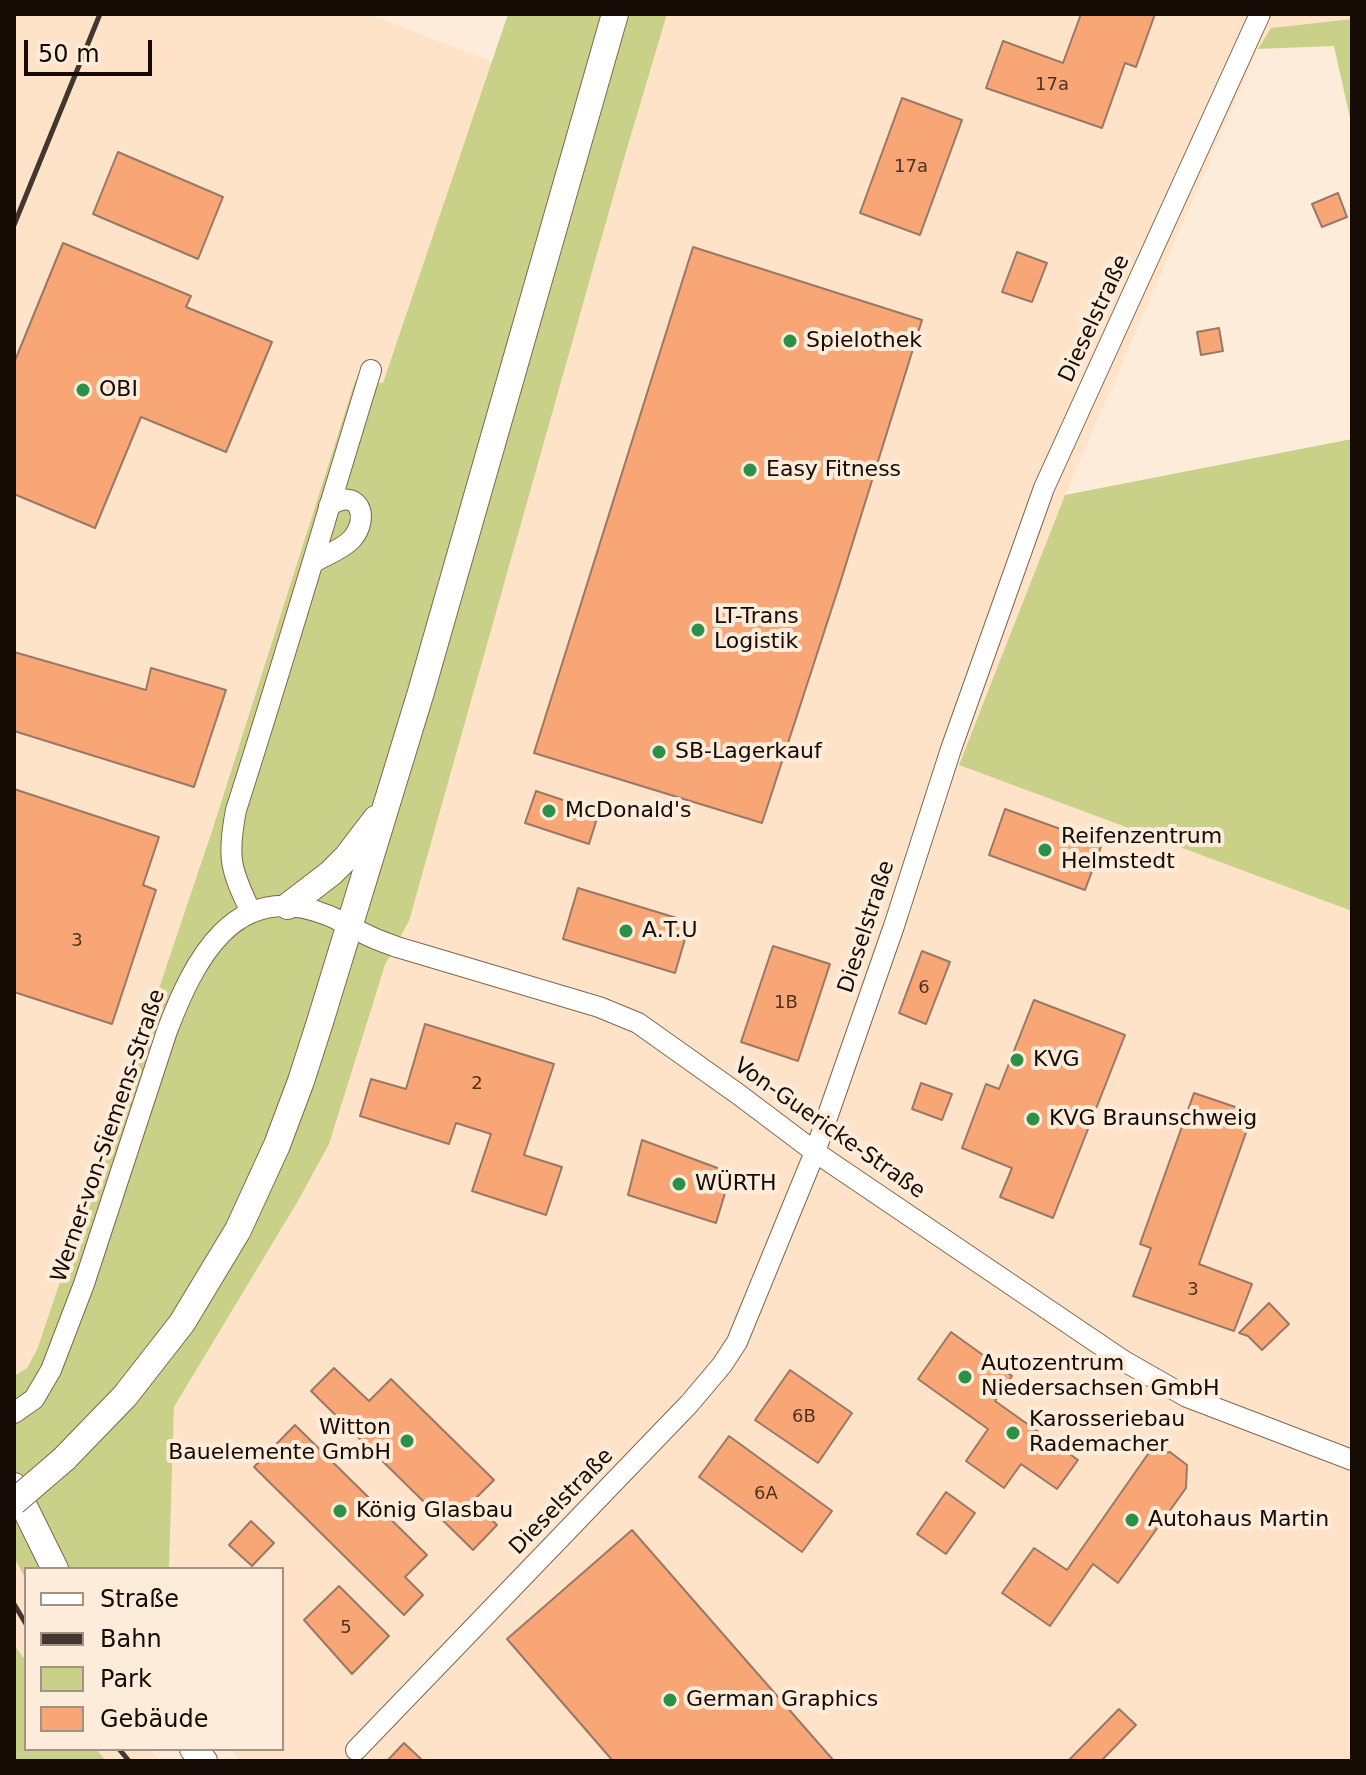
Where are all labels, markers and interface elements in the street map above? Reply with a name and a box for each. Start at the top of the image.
scale bar [28,24,156,74]
text: 50 m [38,40,100,68]
house number: 17a [1035,74,1069,96]
house number: 17a [894,156,928,178]
street label: Dieselstraße [1054,251,1136,387]
place label: Spielothek [806,328,922,354]
marker: Spielothek [781,332,799,350]
place label: OBI [99,377,138,403]
marker: OBI [74,381,92,399]
place label: Easy Fitness [766,457,901,483]
marker: Easy Fitness [741,461,759,479]
place label: LT-Trans Logistik [714,604,799,656]
marker: LT-Trans Logistik [689,621,707,639]
place label: SB-Lagerkauf [675,739,822,765]
marker: SB-Lagerkauf [650,743,668,761]
place label: McDonald's [565,798,691,824]
marker: McDonald's [540,802,558,820]
place label: Reifenzentrum Helmstedt [1061,824,1222,876]
marker: Reifenzentrum Helmstedt [1036,841,1054,859]
street label: Dieselstraße [833,857,901,997]
place label: A.T.U [642,918,698,944]
marker: A.T.U [617,922,635,940]
house number: 3 [71,930,83,952]
house number: 6 [918,977,930,999]
street label: Werner-von-Siemens-Straße [46,986,172,1286]
house number: 1B [774,992,798,1014]
place label: KVG [1033,1047,1080,1073]
marker: KVG [1008,1051,1026,1069]
street label: Von-Guericke-Straße [728,1053,930,1205]
house number: 2 [471,1073,483,1095]
place label: KVG Braunschweig [1049,1106,1257,1132]
marker: KVG Braunschweig [1024,1110,1042,1128]
place label: WÜRTH [695,1171,777,1197]
marker: WÜRTH [670,1175,688,1193]
house number: 3 [1187,1279,1199,1301]
place label: Autozentrum Niedersachsen GmbH [981,1351,1220,1402]
marker: Autozentrum Niedersachsen GmbH [956,1368,974,1386]
house number: 6B [792,1406,816,1428]
place label: Karosseriebau Rademacher [1029,1407,1185,1458]
place label: Witton Bauelemente GmbH [168,1415,391,1466]
marker: Karosseriebau Rademacher [1004,1424,1022,1442]
marker: Witton Bauelemente GmbH [398,1432,416,1450]
street label: Dieselstraße [505,1443,619,1561]
house number: 6A [754,1483,778,1505]
place label: König Glasbau [356,1498,513,1524]
marker: König Glasbau [331,1502,349,1520]
place label: Autohaus Martin [1148,1507,1329,1533]
marker: Autohaus Martin [1123,1511,1141,1529]
legend [24,1567,284,1751]
text: Straße [100,1585,179,1613]
house number: 5 [340,1617,352,1639]
text: Bahn [100,1625,162,1653]
text: Park [100,1665,152,1693]
place label: German Graphics [686,1687,878,1713]
marker: German Graphics [661,1691,679,1709]
text: Gebäude [100,1705,209,1733]

